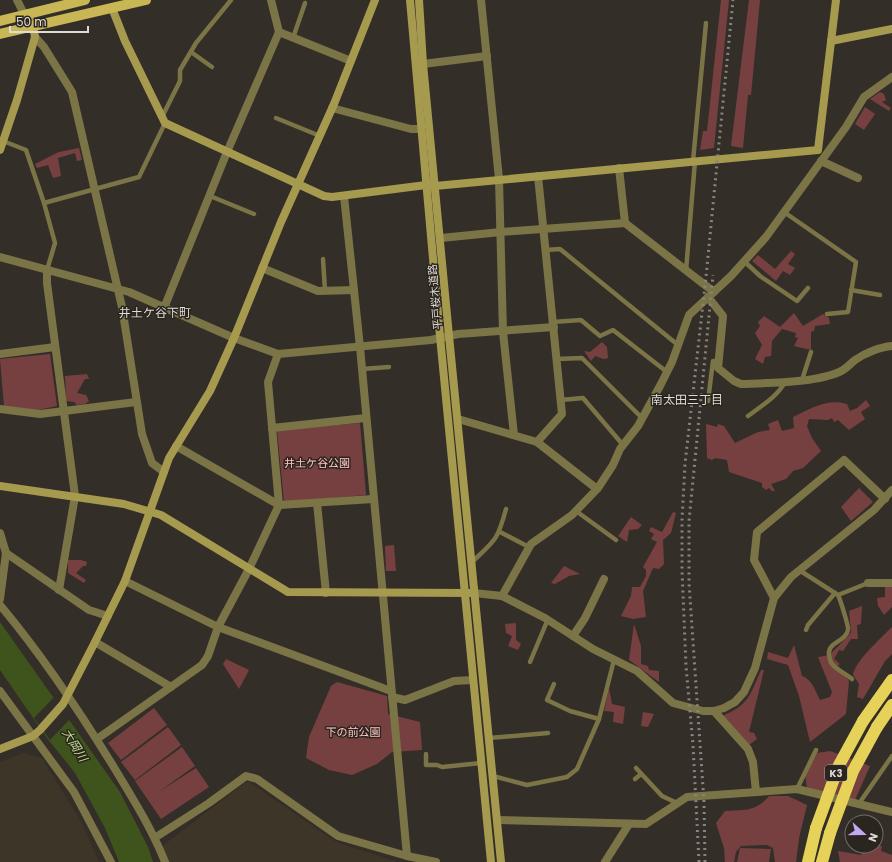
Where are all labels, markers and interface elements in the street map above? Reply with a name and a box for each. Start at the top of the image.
scale bar [10,8,88,34]
text: 50 m [16,13,47,30]
street label: 平戸桜木道路 [424,263,446,331]
district label: 井土ケ谷下町 [119,304,191,321]
district label: 南太田三丁目 [651,391,723,408]
park label: 井土ケ谷公園 [284,455,350,471]
park label: 下の前公園 [326,724,381,740]
water label: 大岡川 [58,725,93,766]
road number: K3 [825,765,847,781]
north arrow [844,814,884,854]
text: N [864,831,882,844]

